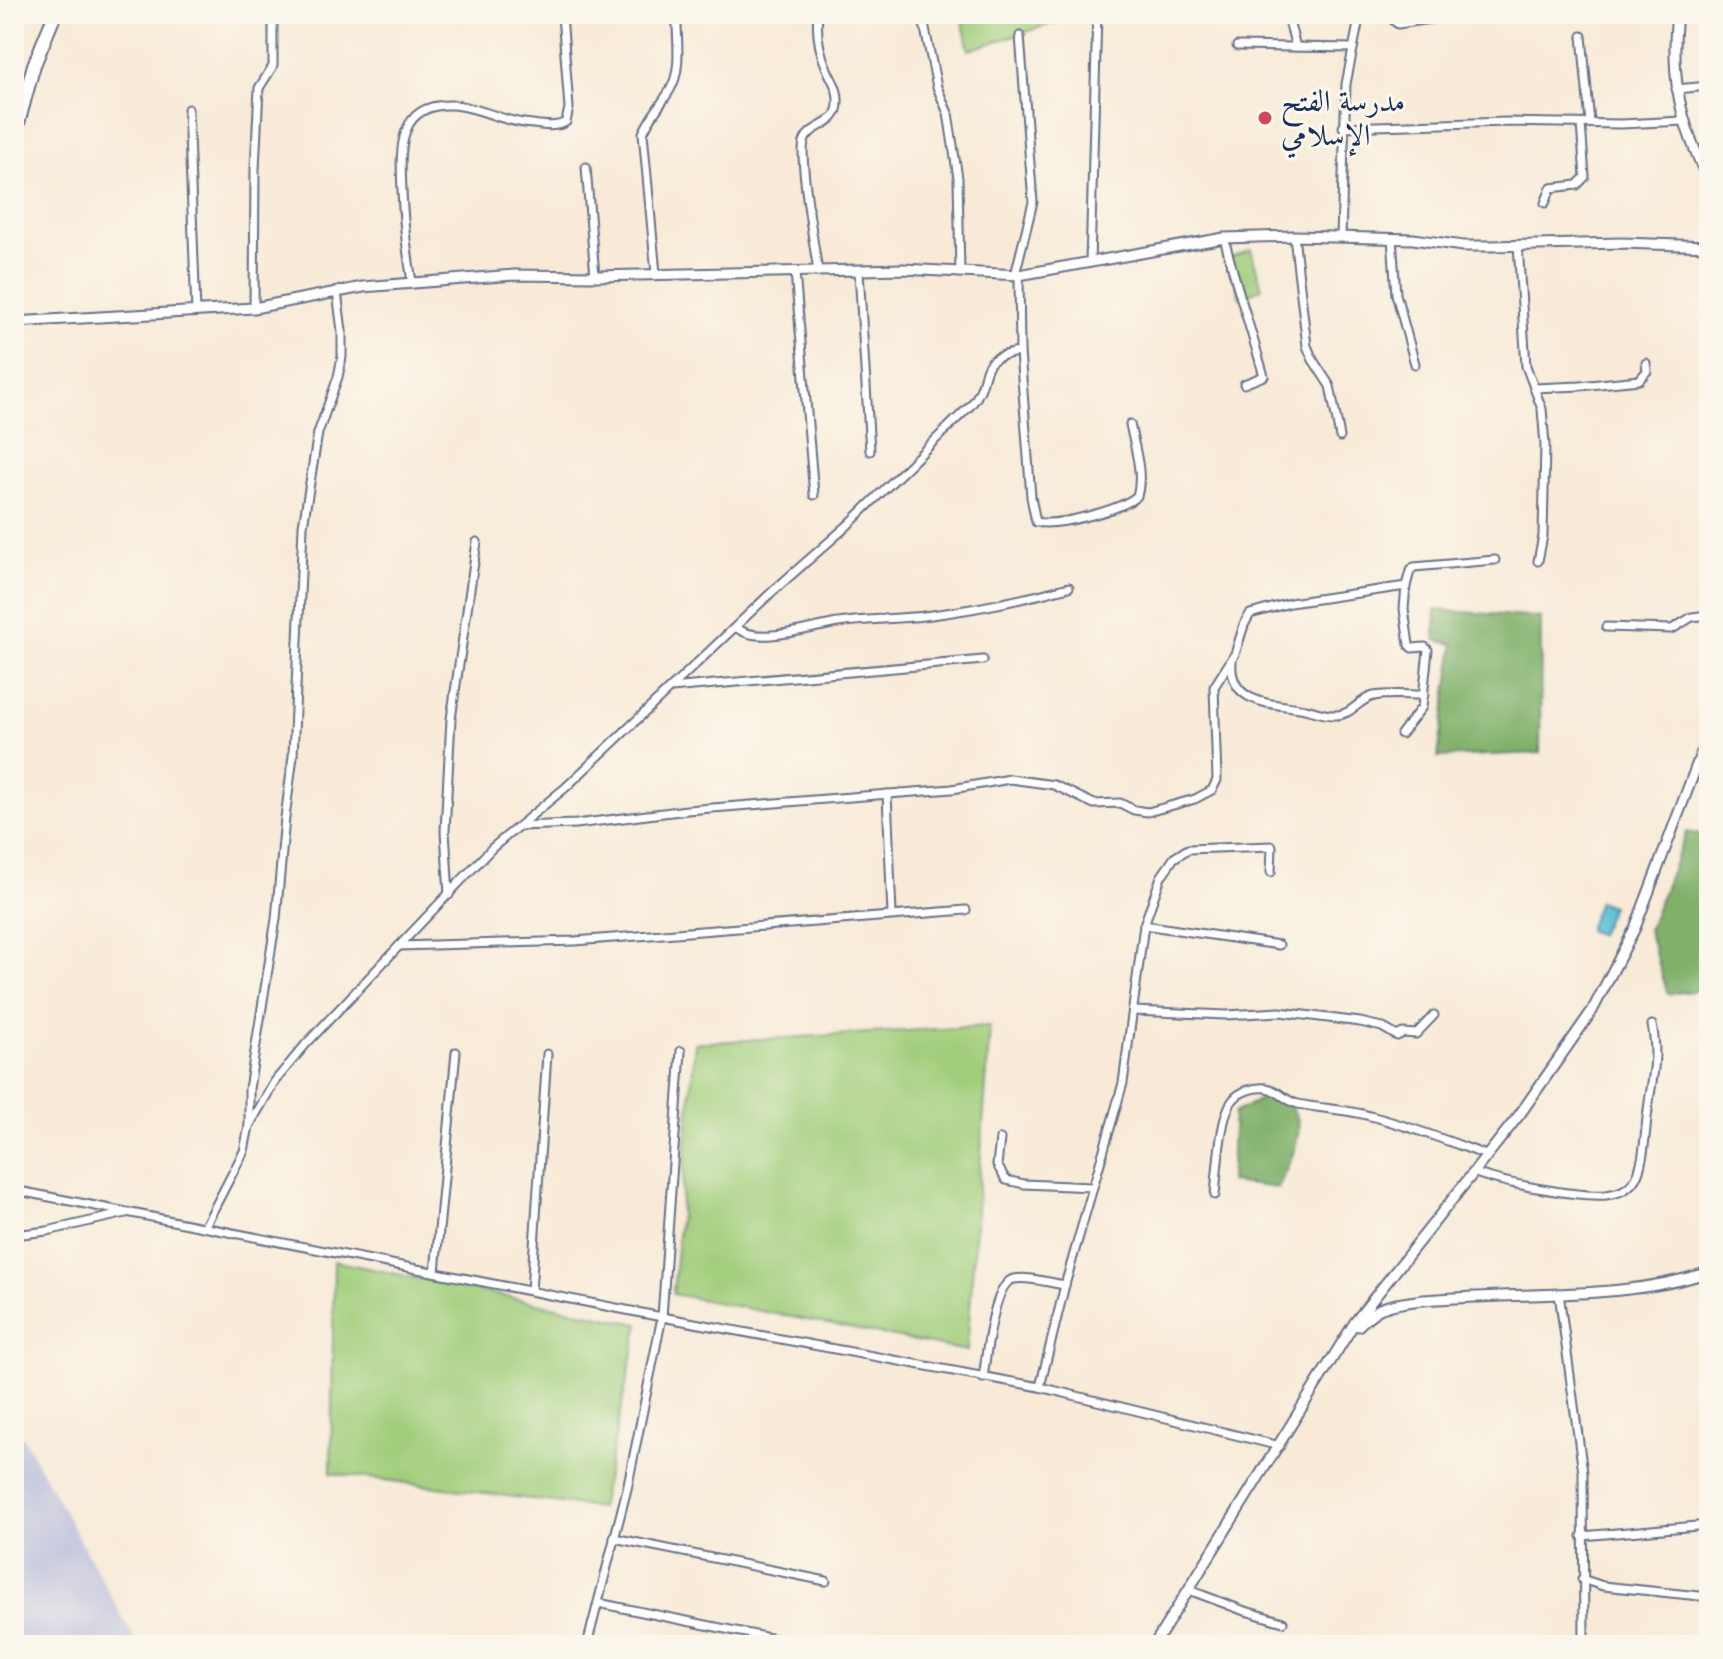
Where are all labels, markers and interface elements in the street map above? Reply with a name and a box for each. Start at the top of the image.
place label: مدرسة الفتح الإسلامي [1281,88,1405,159]
marker: مدرسة الفتح الإسلامي [1256,109,1274,127]

